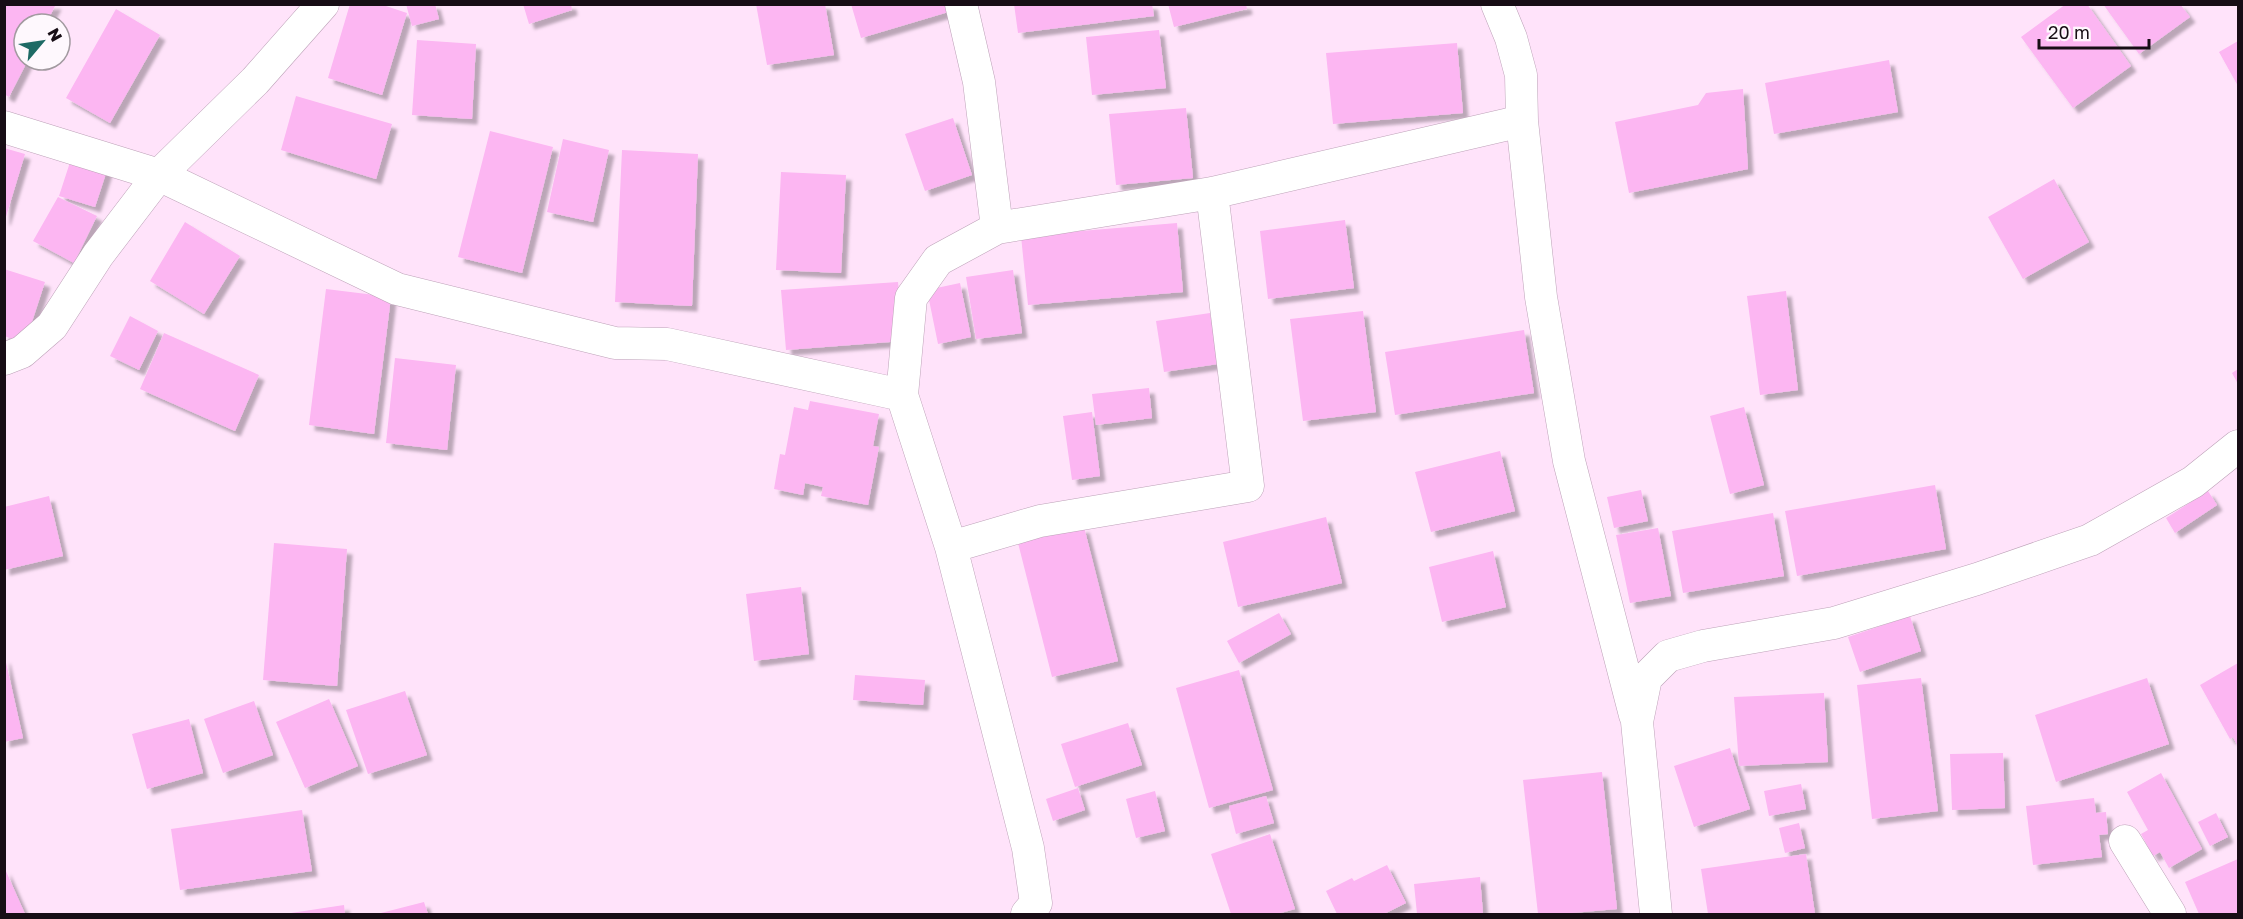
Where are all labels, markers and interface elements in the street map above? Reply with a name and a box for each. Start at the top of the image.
north arrow [12,12,72,72]
scale bar [2039,12,2148,50]
text: 20 m [2048,21,2090,43]
text: N [43,25,67,45]

